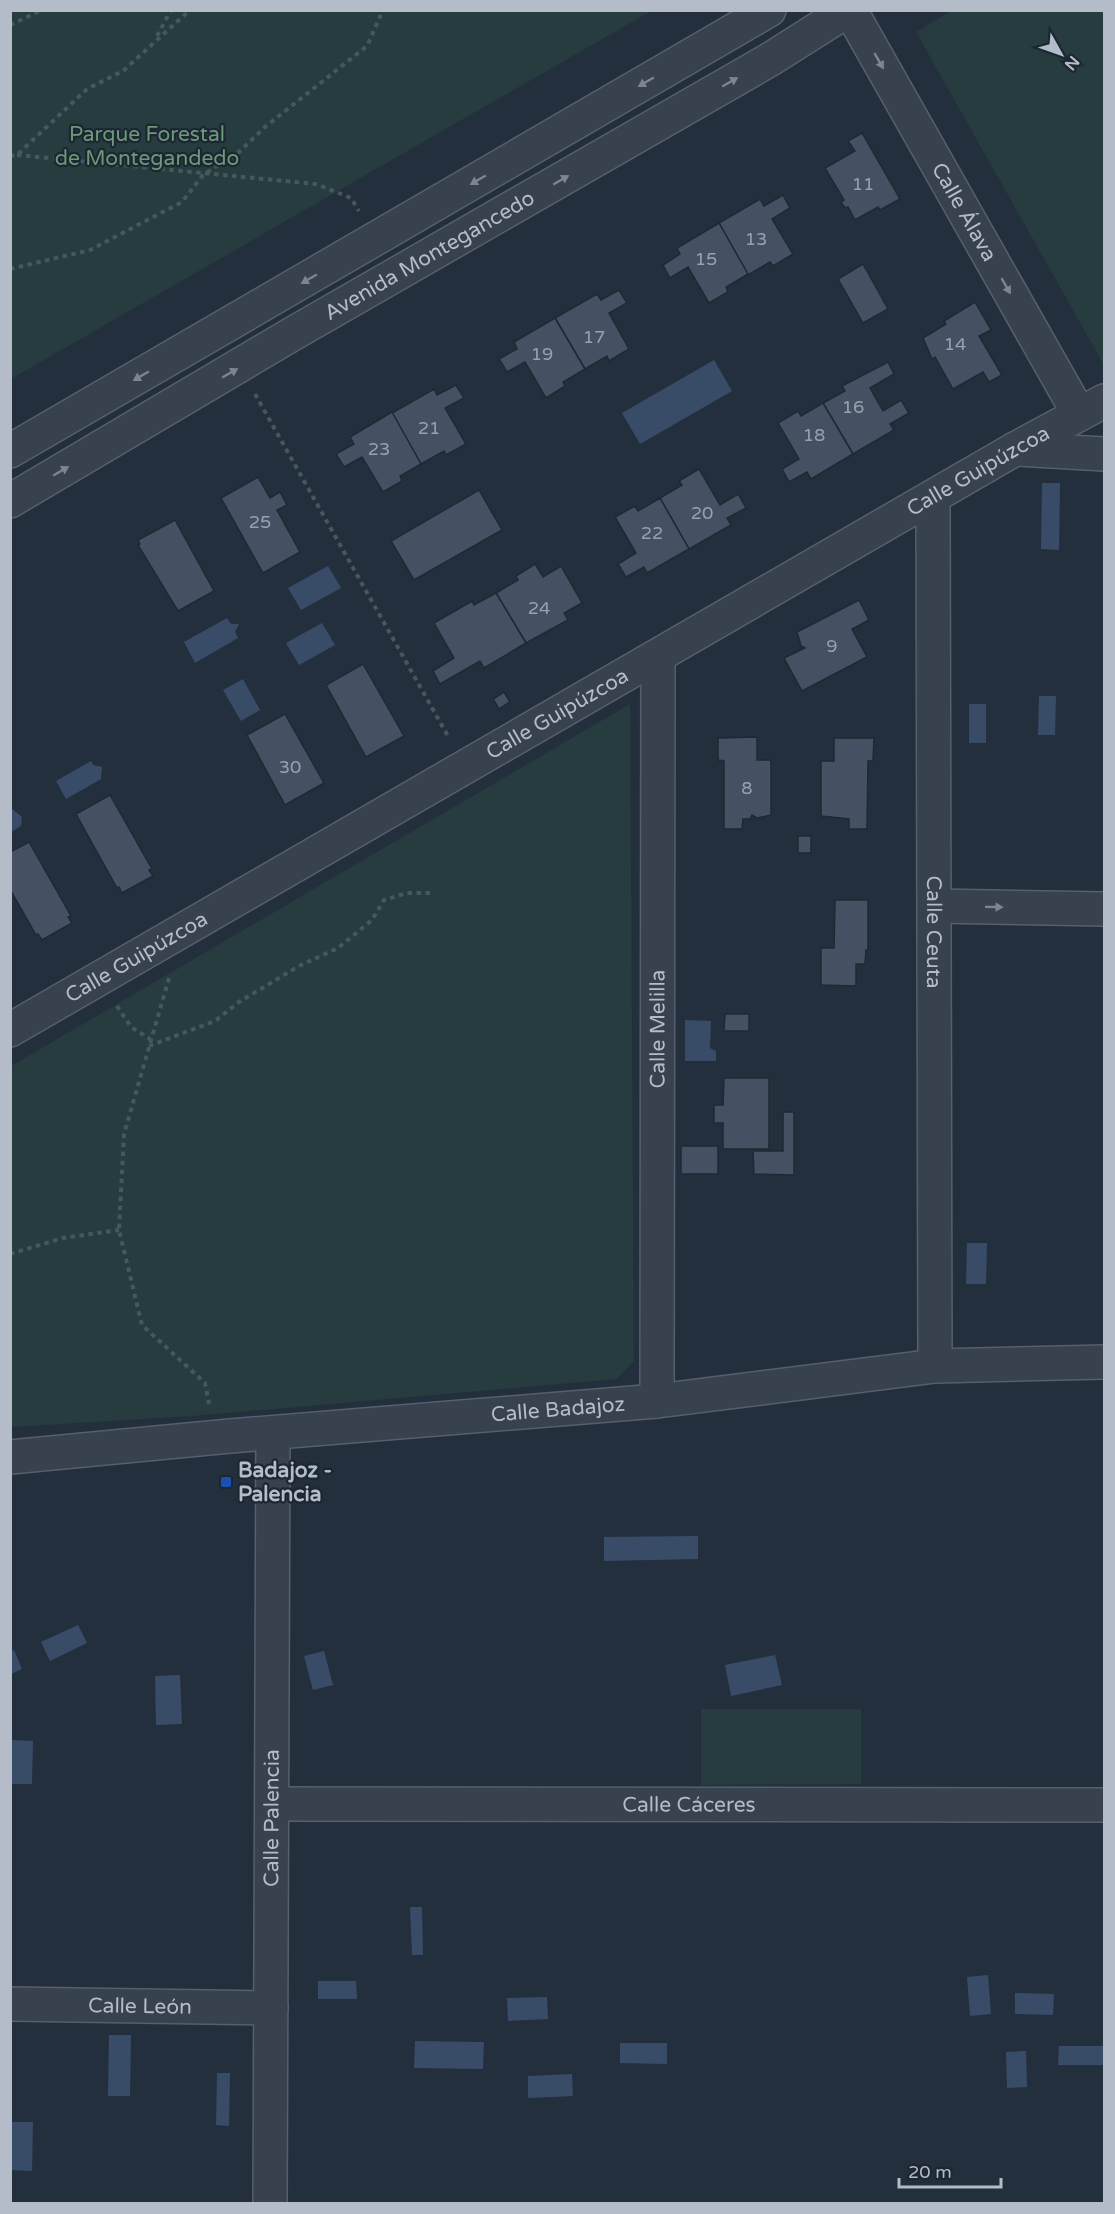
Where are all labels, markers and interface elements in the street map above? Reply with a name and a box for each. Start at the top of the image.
north arrow [1031,24,1091,84]
text: N [1060,52,1084,74]
one-way arrow [874,53,884,70]
one-way arrow [638,77,654,88]
one-way arrow [722,77,738,88]
park label: Parque Forestal de Montegandedo [55,122,239,171]
street label: Calle Álava [927,158,1002,266]
house number: 11 [852,173,874,195]
one-way arrow [553,174,569,185]
one-way arrow [470,175,486,186]
street label: Avenida Montegancedo [320,185,539,325]
house number: 13 [745,228,767,250]
house number: 15 [695,248,717,270]
one-way arrow [301,273,317,284]
one-way arrow [1001,278,1011,295]
house number: 17 [583,326,605,348]
house number: 14 [944,333,966,355]
house number: 19 [531,343,553,365]
one-way arrow [222,368,239,378]
one-way arrow [132,371,149,381]
house number: 16 [842,396,864,418]
house number: 21 [418,417,440,439]
street label: Calle Guipúzcoa [902,420,1054,521]
house number: 18 [803,424,825,446]
house number: 23 [368,438,390,460]
one-way arrow [53,466,70,476]
house number: 20 [691,502,713,524]
house number: 25 [249,511,271,533]
house number: 22 [641,522,663,544]
house number: 24 [528,597,550,619]
house number: 9 [826,635,838,657]
street label: Calle Guipúzcoa [481,663,633,765]
house number: 30 [279,756,301,778]
house number: 8 [741,777,753,799]
street label: Calle Ceuta [921,875,947,989]
one-way arrow [984,902,1003,912]
street label: Calle Guipúzcoa [61,906,212,1008]
street label: Calle Melilla [645,970,670,1088]
street label: Calle Badajoz [490,1391,626,1427]
place label: Badajoz - Palencia [238,1458,332,1507]
marker: Badajoz - Palencia [219,1475,233,1489]
street label: Calle Palencia [259,1749,284,1887]
street label: Calle Cáceres [622,1792,756,1817]
street label: Calle León [88,1993,192,2019]
scale bar [899,2151,1001,2189]
text: 20 m [908,2161,952,2183]

